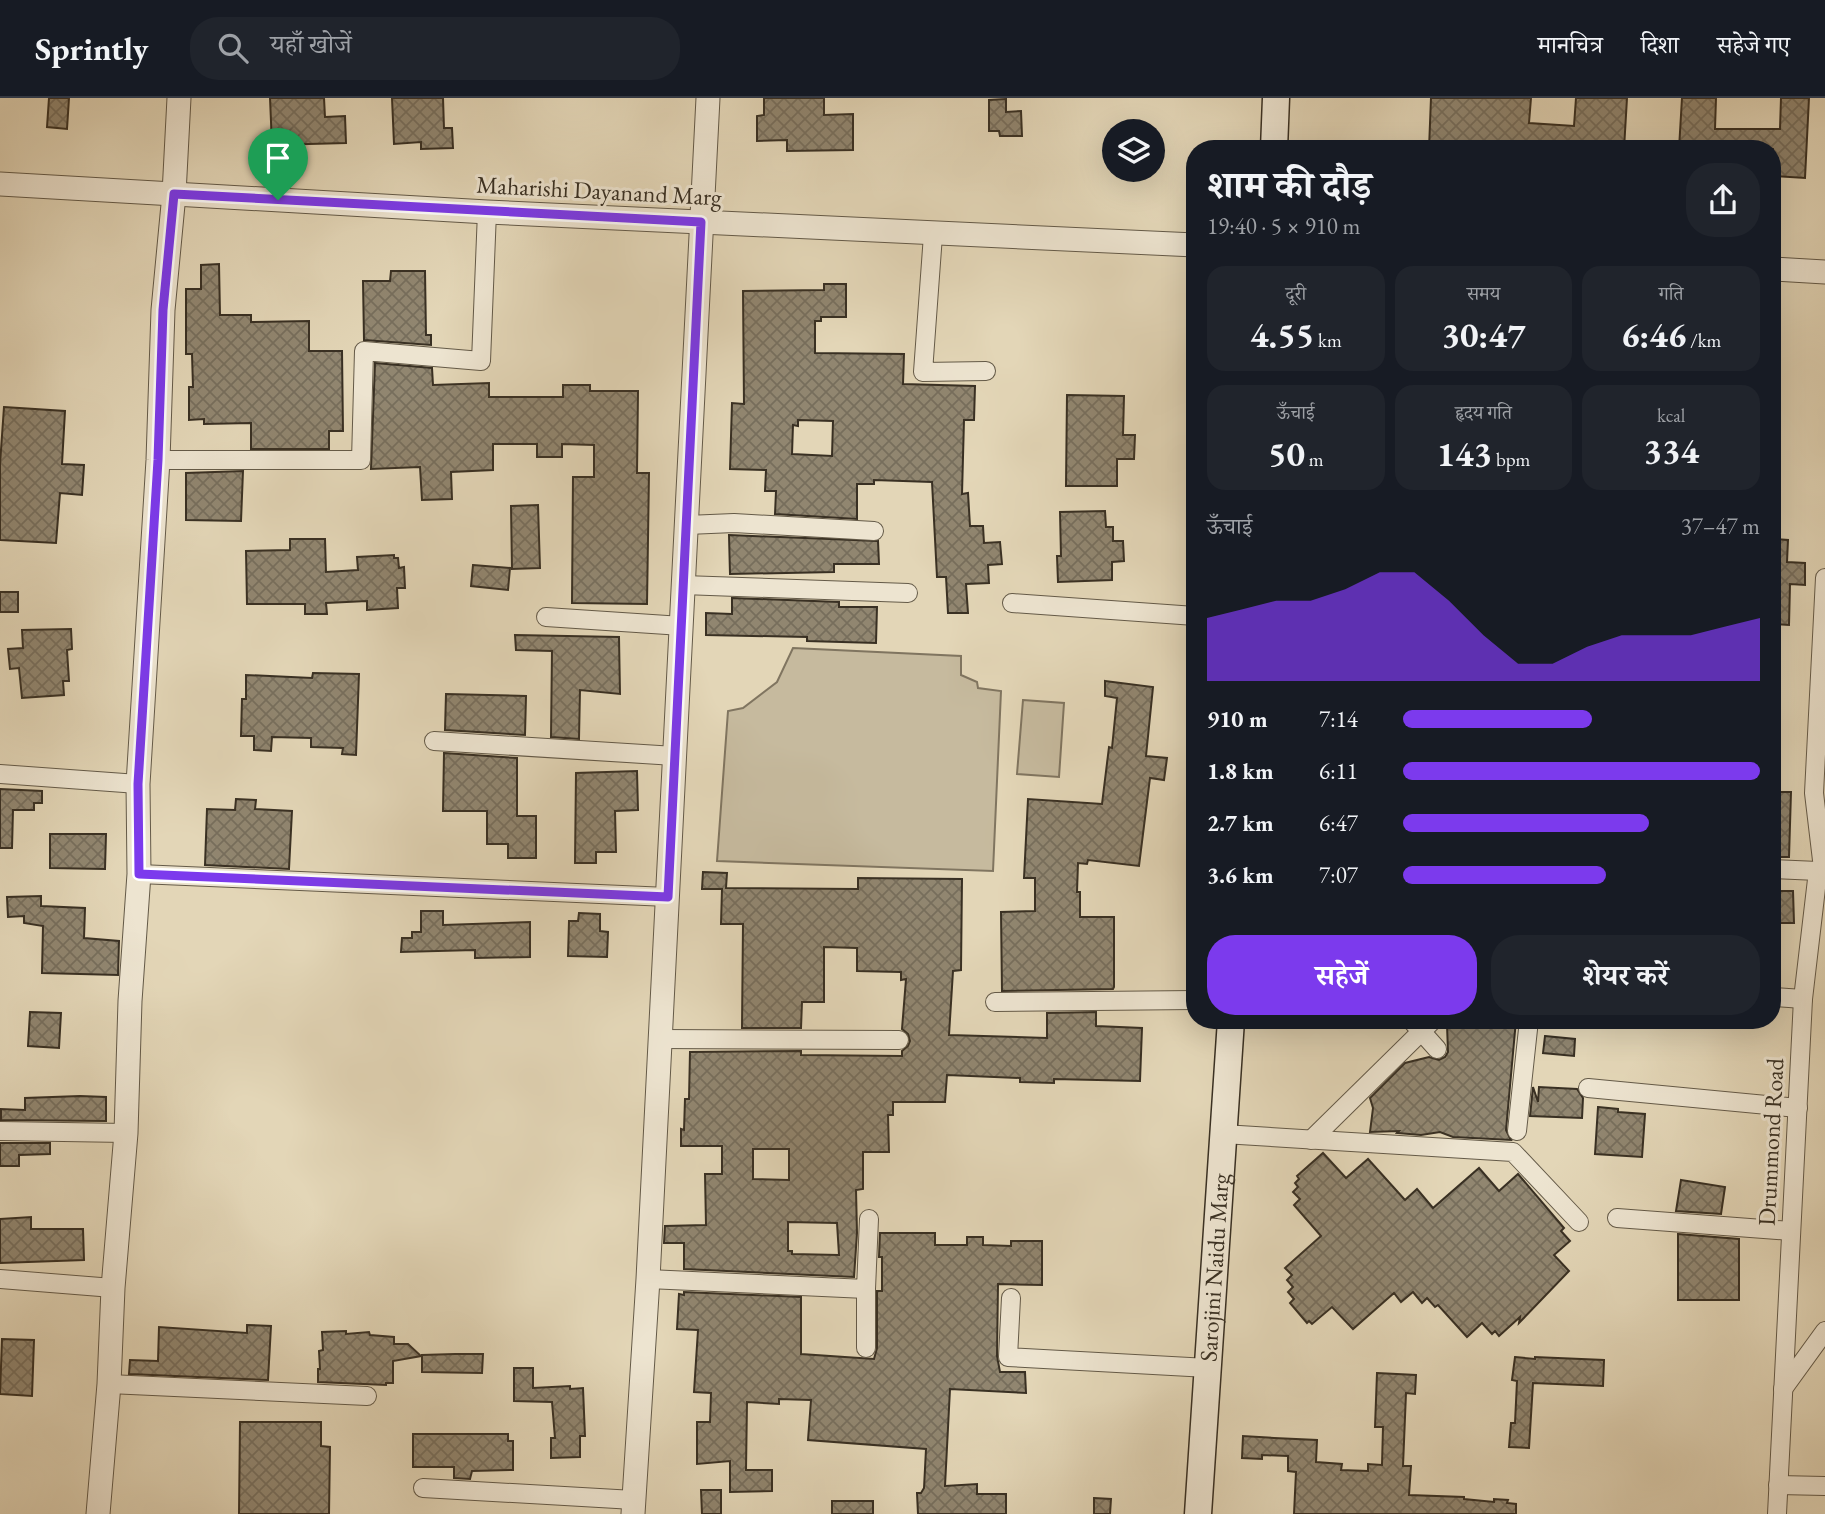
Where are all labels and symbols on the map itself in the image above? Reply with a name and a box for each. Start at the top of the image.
pin [248,128,308,200]
street label: Maharishi Dayanand Marg [476,169,723,212]
street label: Drummond Road [1751,1057,1790,1227]
street label: Sarojini Naidu Marg [1192,1172,1236,1363]

